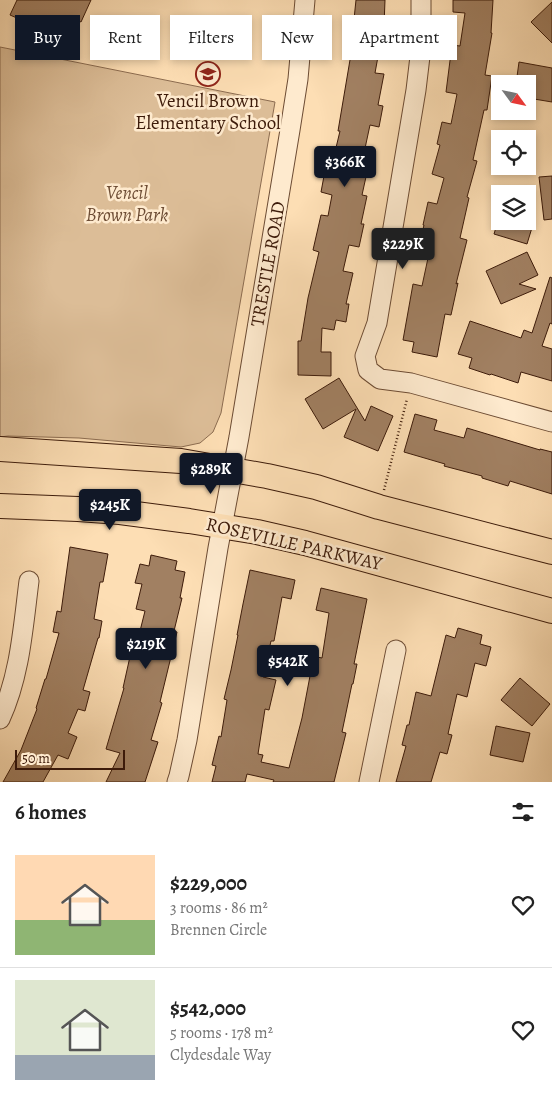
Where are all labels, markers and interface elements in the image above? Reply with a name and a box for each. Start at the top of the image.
chip: Buy [15,15,80,60]
chip: Rent [90,15,160,60]
chip: Filters [170,15,252,60]
chip: New [262,15,332,60]
chip: Apartment [342,15,457,60]
school or university icon: Vencil Brown Elementary School [195,61,221,87]
north arrow [491,75,536,120]
map controls [491,75,536,230]
place label: Vencil Brown Elementary School [135,88,281,136]
button: locate [491,130,536,175]
pin: $366K [310,146,380,188]
text: $366K [325,151,365,173]
park label: Vencil Brown Park [86,180,168,228]
button: layers [491,185,536,230]
street label: TRESTLE ROAD [244,199,292,329]
pin: $229K [368,228,438,270]
text: $229K [383,233,423,255]
pin: $289K [176,452,246,495]
text: $289K [191,458,231,480]
pin: $245K [75,488,145,531]
text: $245K [90,494,130,516]
street label: ROSEVILLE PARKWAY [203,511,385,577]
pin: $219K [111,628,181,670]
text: $219K [127,633,165,655]
pin: $542K [253,644,323,687]
text: $542K [268,650,308,672]
scale bar [15,747,125,770]
text: 50 m [22,749,50,768]
text: 6 homes [15,798,87,826]
icon: filters [509,798,537,826]
text: $229,000 [170,869,247,897]
icon: home [55,875,115,935]
icon: heart [509,891,537,919]
text: 3 rooms · 86 m² [170,897,268,919]
text: Brennen Circle [170,919,267,941]
text: $542,000 [170,994,246,1022]
icon: home [55,1000,115,1060]
icon: heart [509,1016,537,1044]
text: 5 rooms · 178 m² [170,1022,273,1044]
text: Clydesdale Way [170,1044,271,1066]

